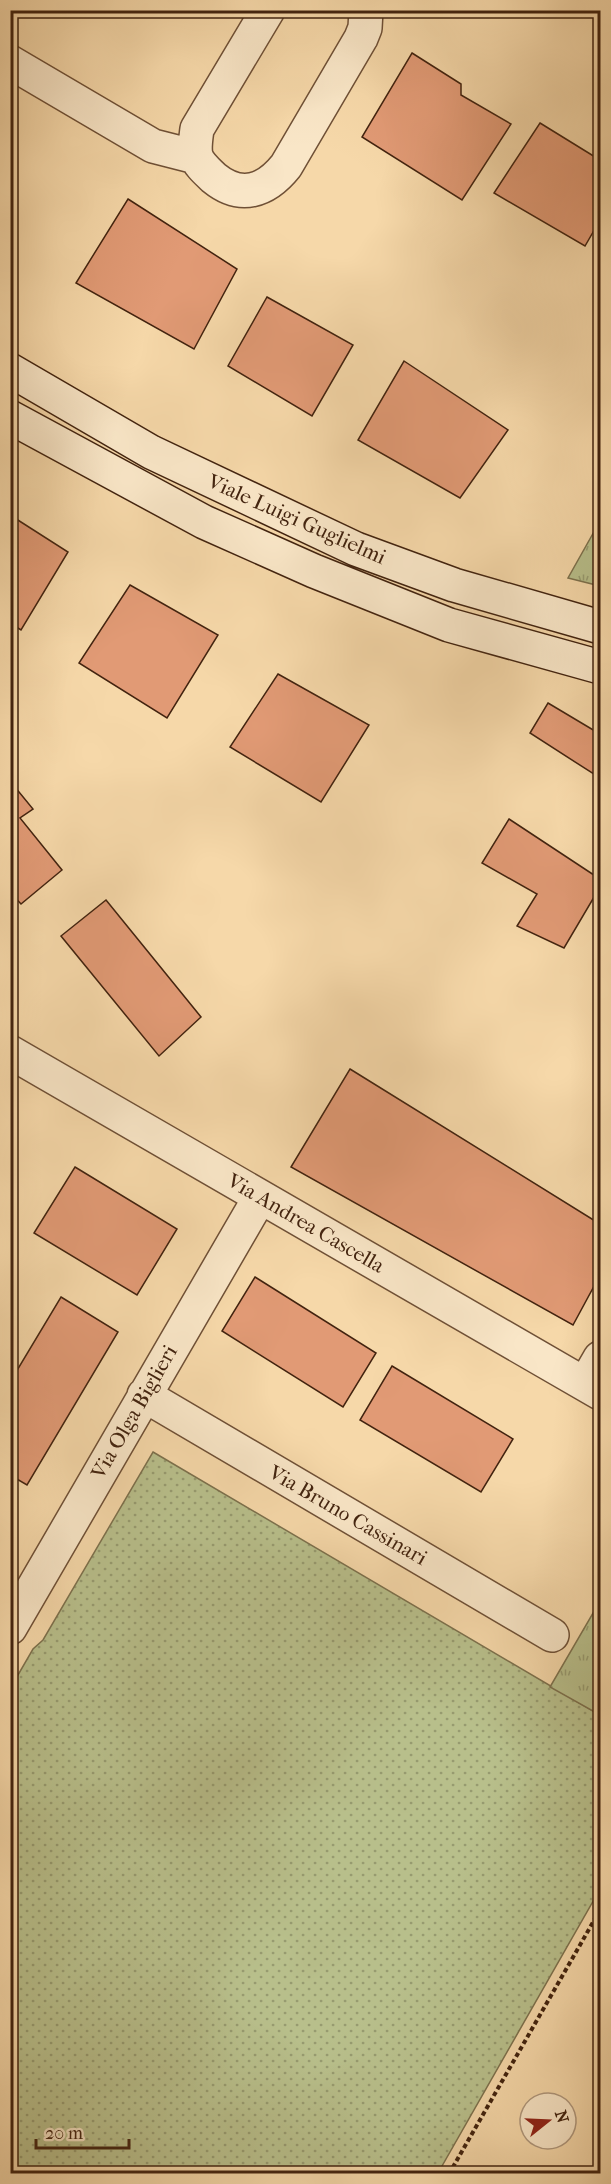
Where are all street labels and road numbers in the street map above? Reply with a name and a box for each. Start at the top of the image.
street label: Viale Luigi Guglielmi [203,469,390,569]
street label: Via Andrea Cascella [222,1168,389,1278]
street label: Via Olga Biglieri [86,1341,182,1484]
street label: Via Bruno Cassinari [264,1460,431,1570]

